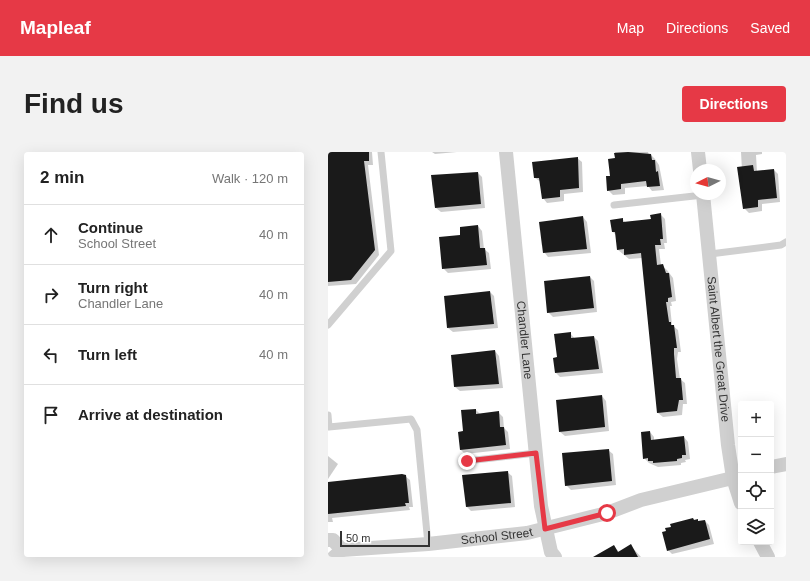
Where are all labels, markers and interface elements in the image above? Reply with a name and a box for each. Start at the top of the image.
text: Mapleaf [20,17,91,38]
text: Map [617,20,644,36]
text: Directions [666,20,728,36]
text: Saved [750,20,790,36]
button: Directions [682,86,786,122]
text: Find us [24,88,124,119]
north arrow [690,164,726,200]
text: 2 min [40,168,84,187]
text: Walk · 120 m [212,171,288,186]
text: Continue [78,219,143,236]
icon: ahead [40,224,62,246]
text: 40 m [259,227,288,242]
text: School Street [78,236,156,251]
street label: Saint Albert the Great Drive [704,276,733,423]
text: Turn right [78,279,148,296]
icon: right [40,284,62,306]
text: 40 m [259,287,288,302]
text: Chandler Lane [78,296,163,311]
street label: Chandler Lane [514,300,535,380]
icon: left [40,344,62,366]
text: Turn left [78,346,137,363]
text: 40 m [259,347,288,362]
map controls [738,401,774,545]
button: + [738,401,774,437]
icon: arrive [40,404,62,426]
text: Arrive at destination [78,406,223,423]
button: − [738,437,774,473]
route end [458,452,476,470]
button: locate [738,473,774,509]
route start [598,504,616,522]
button: layers [738,509,774,545]
street label: School Street [460,525,535,547]
scale bar [340,529,430,548]
text: 50 m [346,532,370,544]

